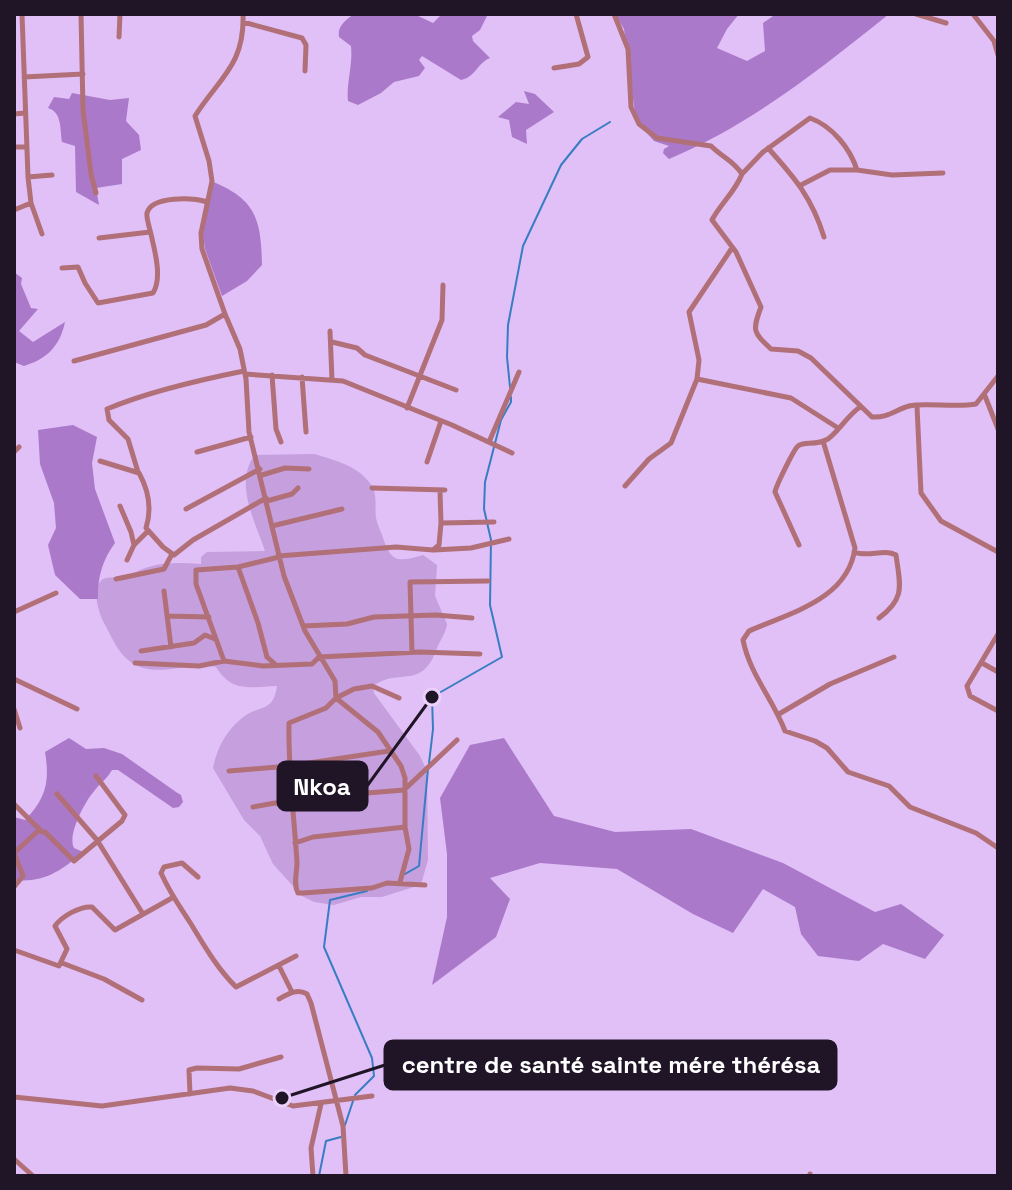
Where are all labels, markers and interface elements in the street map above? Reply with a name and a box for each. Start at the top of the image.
callout: Nkoa [278,762,367,810]
text: Nkoa [293,771,351,802]
callout: centre de santé sainte mére thérésa [385,1041,836,1089]
text: centre de santé sainte mére thérésa [402,1049,820,1080]

